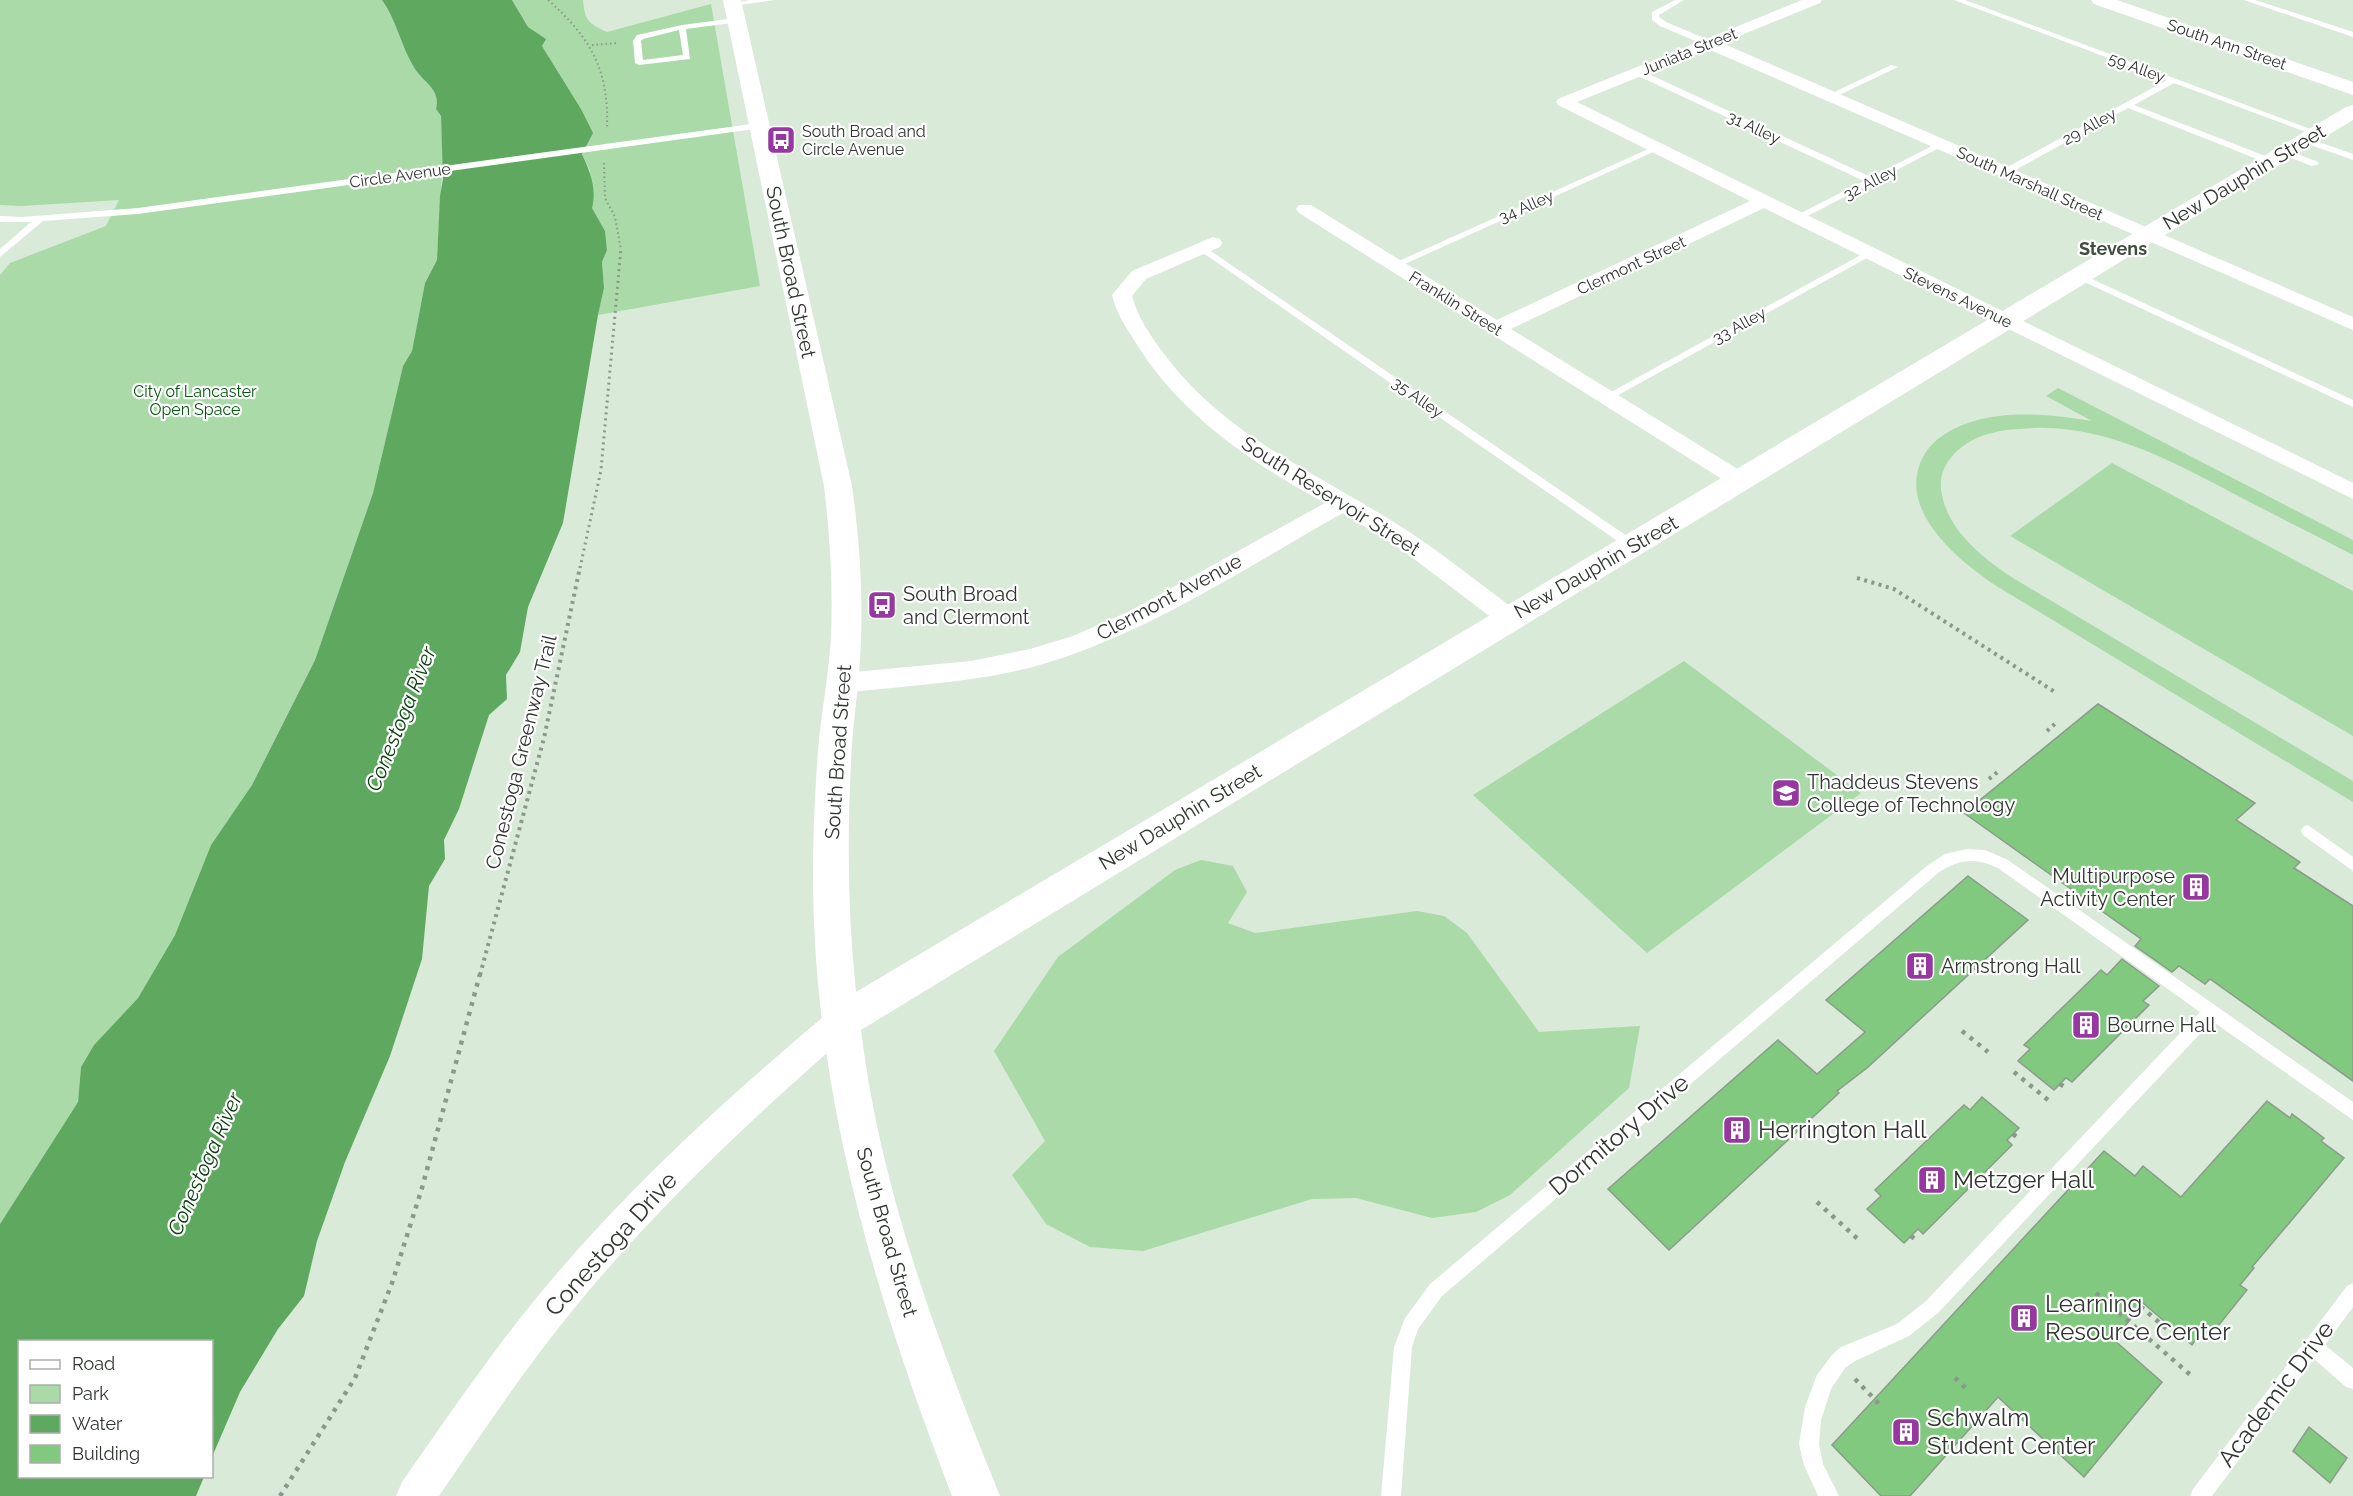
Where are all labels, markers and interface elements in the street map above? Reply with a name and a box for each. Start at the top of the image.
street label: South Ann Street [2165,15,2290,74]
street label: Juniata Street [1639,23,1740,79]
street label: 59 Alley [2106,48,2168,87]
street label: 29 Alley [2059,104,2120,149]
street label: 31 Alley [1724,107,1784,148]
street label: New Dauphin Street [2158,119,2330,235]
place label: South Broad and Circle Avenue [802,122,926,159]
bus stop icon: South Broad and Circle Avenue [765,124,797,156]
street label: South Marshall Street [1954,143,2107,225]
street label: Circle Avenue [348,159,452,192]
street label: 32 Alley [1840,161,1901,204]
street label: South Broad Street [761,184,821,360]
street label: 34 Alley [1496,186,1557,227]
street label: Clermont Street [1574,232,1689,299]
district label: Stevens [2079,238,2147,259]
street label: Stevens Avenue [1900,263,2015,332]
street label: Franklin Street [1406,267,1506,340]
street label: 33 Alley [1709,303,1770,348]
street label: 35 Alley [1388,373,1447,422]
park label: City of Lancaster Open Space [133,382,257,419]
street label: South Reservoir Street [1237,431,1425,561]
street label: New Dauphin Street [1510,510,1682,624]
street label: Clermont Avenue [1092,548,1246,645]
place label: South Broad and Clermont [903,582,1030,629]
bus stop icon: South Broad and Clermont [866,589,898,621]
street label: Conestoga Greenway Trail [480,632,562,872]
water label: Conestoga River [360,642,441,795]
street label: South Broad Street [820,663,856,840]
street label: New Dauphin Street [1094,759,1266,875]
place label: Thaddeus Stevens College of Technology [1807,770,2015,817]
school or university icon: Thaddeus Stevens College of Technology [1770,777,1802,809]
place label: Multipurpose Activity Center [2040,864,2175,911]
building icon: Multipurpose Activity Center [2180,871,2212,903]
building icon: Armstrong Hall [1904,950,1936,982]
place label: Armstrong Hall [1941,954,2081,978]
building icon: Bourne Hall [2070,1009,2102,1041]
place label: Bourne Hall [2107,1013,2217,1037]
street label: Dormitory Drive [1543,1068,1694,1201]
water label: Conestoga River [162,1088,248,1239]
building icon: Herrington Hall [1721,1114,1753,1146]
place label: Herrington Hall [1758,1115,1927,1144]
street label: South Broad Street [851,1144,923,1320]
building icon: Metzger Hall [1916,1164,1948,1196]
place label: Metzger Hall [1953,1165,2095,1194]
street label: Conestoga Drive [538,1166,683,1322]
place label: Learning Resource Center [2045,1289,2231,1346]
building icon: Learning Resource Center [2008,1302,2040,1334]
street label: Academic Drive [2211,1315,2340,1472]
legend [18,1340,213,1478]
text: Road [72,1353,115,1374]
text: Park [72,1383,109,1404]
place label: Schwalm Student Center [1927,1403,2096,1460]
text: Water [72,1413,123,1434]
building icon: Schwalm Student Center [1890,1416,1922,1448]
text: Building [72,1443,140,1464]

